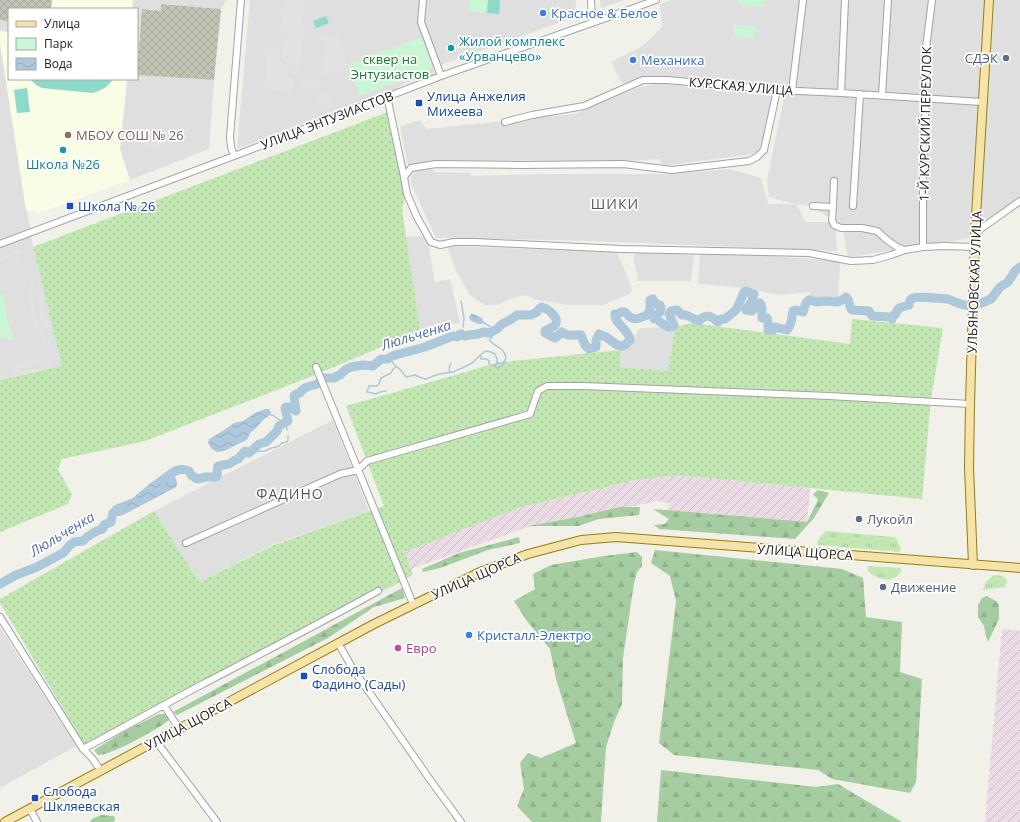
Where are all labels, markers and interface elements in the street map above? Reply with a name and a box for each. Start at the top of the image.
place label: Красное & Белое [551,4,658,22]
legend [8,8,138,80]
marker: Красное & Белое [538,8,548,18]
text: Улица [44,15,80,32]
place label: Жилой комплекс «Урванцево» [459,32,565,65]
text: Парк [44,35,74,52]
marker: Жилой комплекс «Урванцево» [446,43,456,53]
street label: 1-Й КУРСКИЙ ПЕРЕУЛОК [915,46,935,202]
place label: СДЭК [965,49,998,67]
park label: сквер на Энтузиастов [351,50,429,83]
place label: Механика [641,51,704,69]
marker: СДЭК [1001,53,1011,63]
text: Вода [44,55,73,72]
marker: Механика [628,55,638,65]
street label: КУРСКАЯ УЛИЦА [688,72,795,100]
street label: УЛИЦА ЭНТУЗИАСТОВ [258,86,396,154]
place label: Улица Анжелия Михеева [427,87,526,120]
marker: Улица Анжелия Михеева [414,98,424,108]
place label: МБОУ СОШ № 26 [76,126,184,144]
marker: МБОУ СОШ № 26 [63,130,73,140]
marker: Школа №26 [58,145,68,155]
place label: Школа №26 [26,155,100,173]
district label: ШИКИ [591,194,639,213]
place label: Школа № 26 [78,197,155,215]
marker: Школа № 26 [65,201,75,211]
street label: УЛЬЯНОВСКАЯ УЛИЦА [963,210,986,354]
water label: Люльченка [377,315,453,355]
district label: ФАДИНО [256,484,324,503]
water label: Люльченка [25,507,98,561]
place label: Лукойл [867,510,913,528]
marker: Лукойл [854,514,864,524]
street label: УЛИЦА ЩОРСА [756,540,854,564]
street label: УЛИЦА ЩОРСА [428,548,524,604]
place label: Движение [891,578,956,596]
marker: Движение [878,582,888,592]
place label: Кристалл-Электро [477,626,592,644]
marker: Кристалл-Электро [464,630,474,640]
place label: Евро [406,639,437,657]
marker: Евро [393,643,403,653]
place label: Слобода Фадино (Сады) [312,660,405,693]
marker: Слобода Фадино (Сады) [299,671,309,681]
street label: УЛИЦА ЩОРСА [141,693,235,754]
place label: Слобода Шкляевская [43,782,120,815]
marker: Слобода Шкляевская [30,793,40,803]

